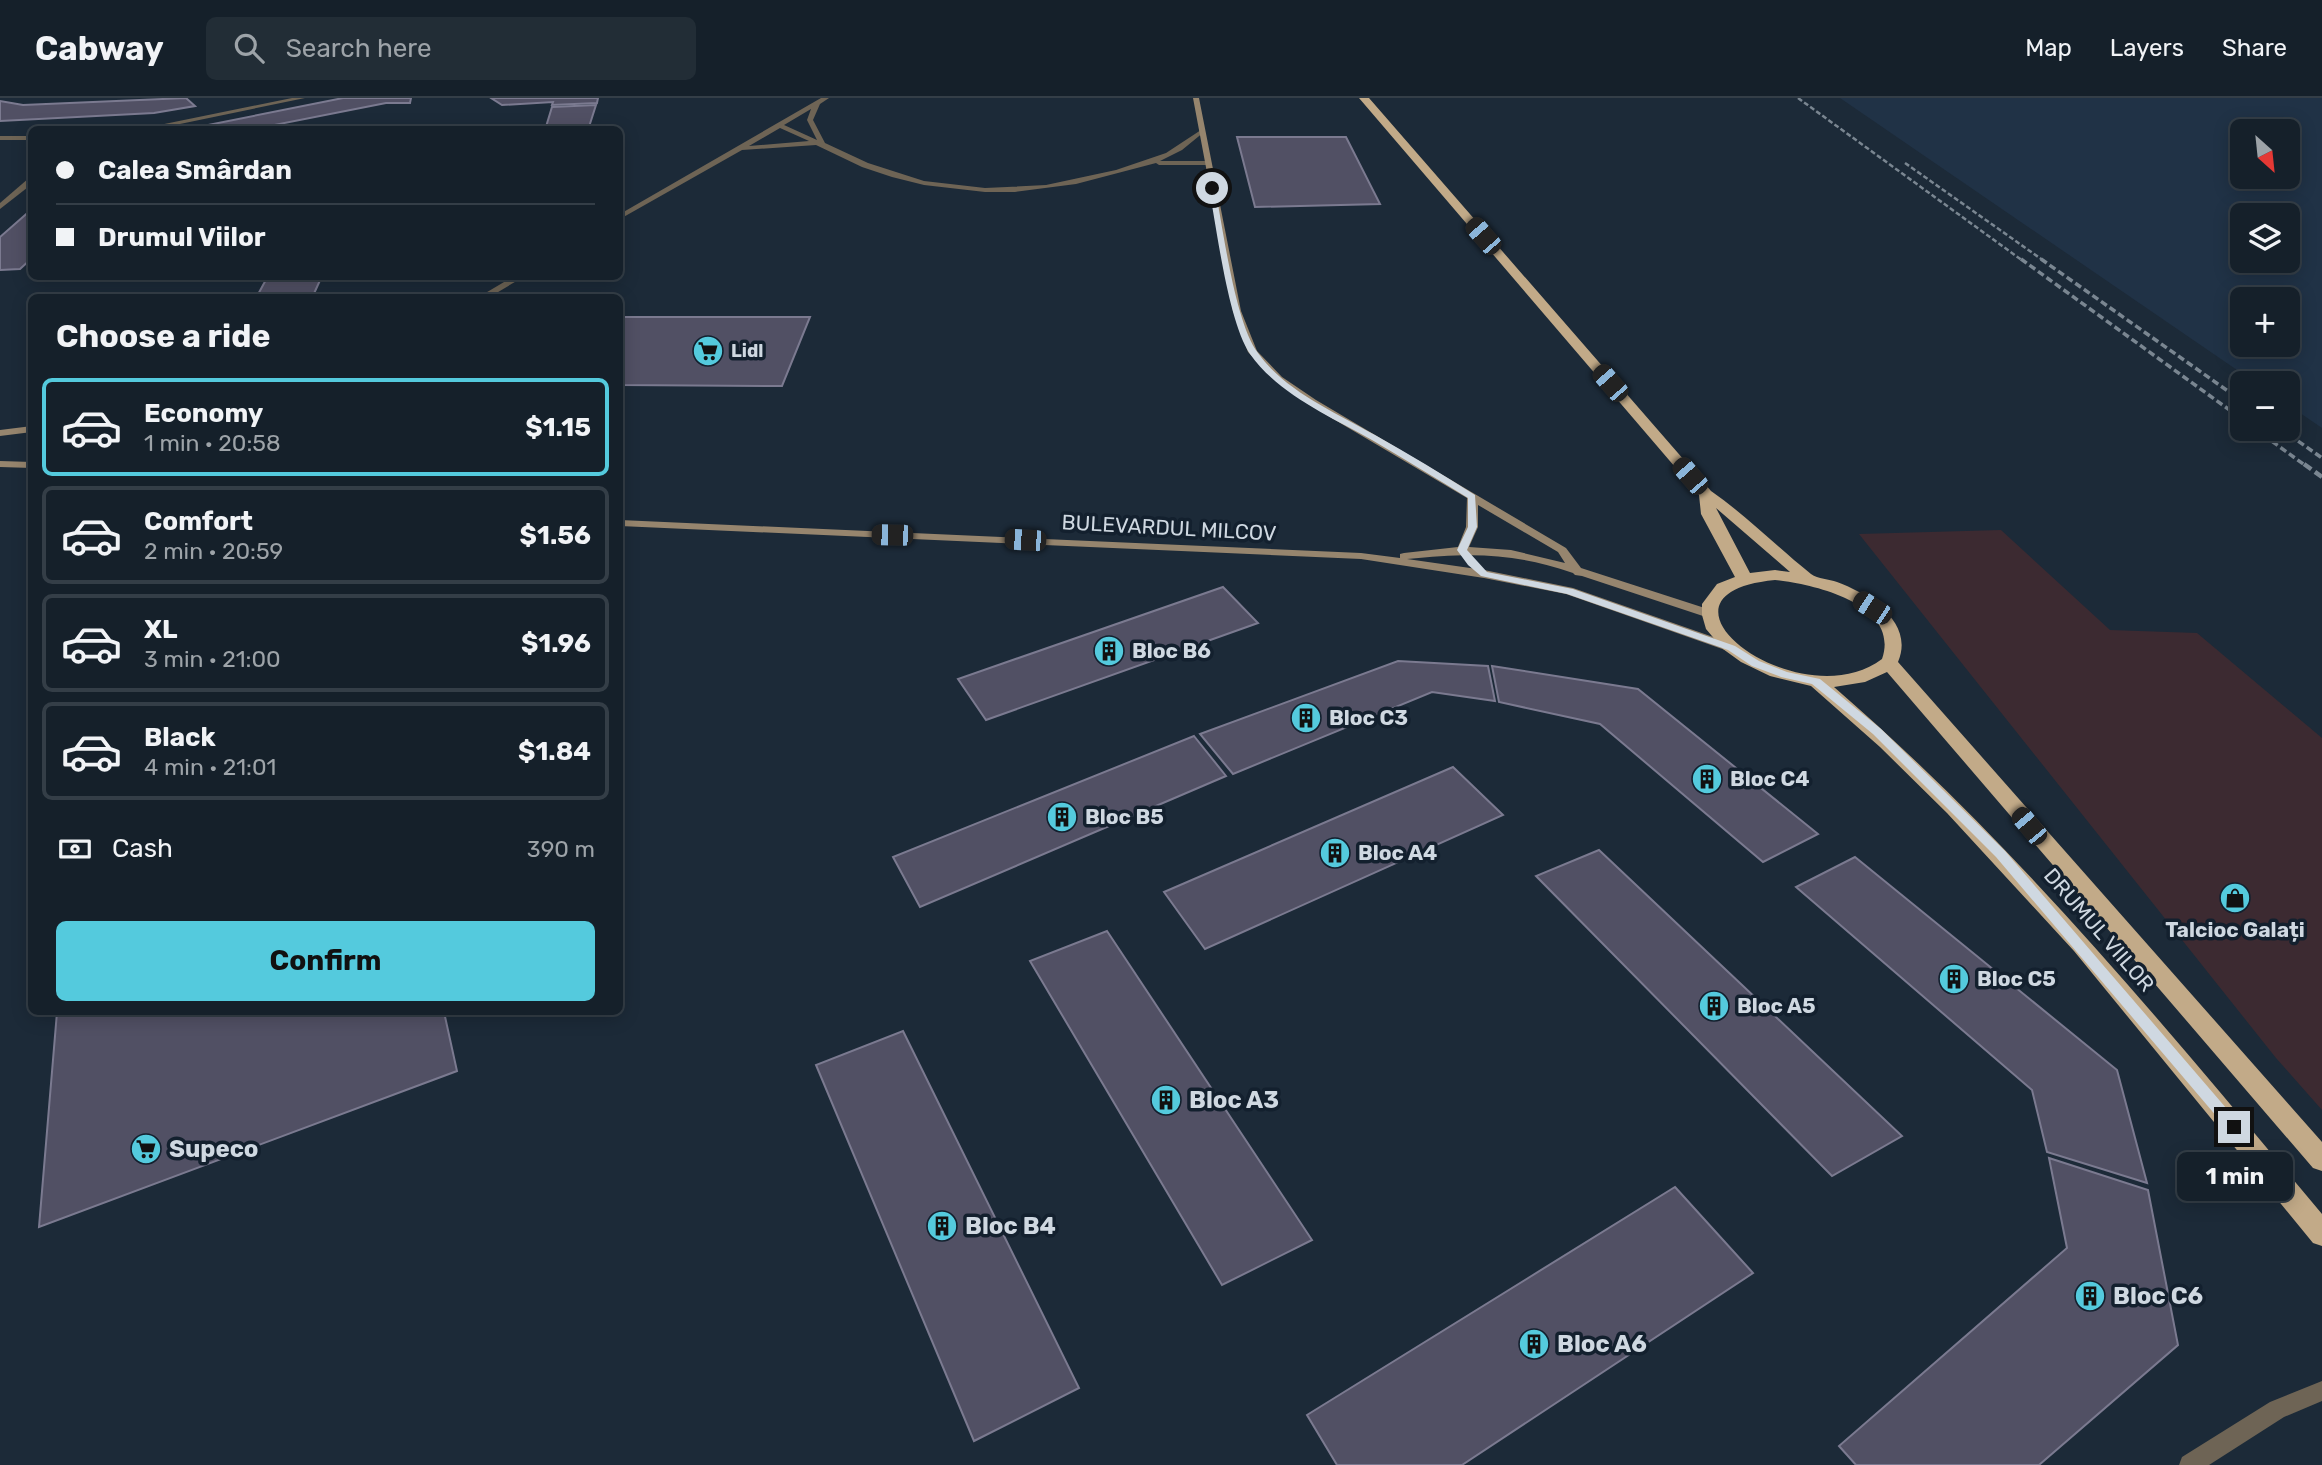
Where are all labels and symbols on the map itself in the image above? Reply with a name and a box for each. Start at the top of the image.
north arrow [2230,119,2300,189]
route start [1196,172,1228,204]
car [1462,213,1505,259]
supermarket icon: Lidl [691,334,725,368]
place label: Lidl [731,340,763,362]
car [1589,360,1632,406]
car [1669,453,1712,499]
street label: BULEVARDUL MILCOV [1061,509,1277,546]
car [871,524,914,546]
car [1004,528,1047,552]
car [1849,588,1896,628]
building icon: Bloc B6 [1092,634,1126,668]
place label: Bloc B6 [1132,638,1211,663]
building icon: Bloc C3 [1289,701,1323,735]
place label: Bloc C3 [1329,705,1408,730]
building icon: Bloc C4 [1690,762,1724,796]
place label: Bloc C4 [1730,766,1810,791]
building icon: Bloc B5 [1045,800,1079,834]
car [2008,803,2051,849]
place label: Bloc B5 [1085,804,1164,829]
building icon: Bloc A4 [1318,836,1352,870]
place label: Bloc A4 [1358,840,1437,865]
street label: DRUMUL VIILOR [2039,863,2160,996]
shop icon: Talcioc Galați [2218,881,2252,915]
place label: Talcioc Galați [2165,917,2305,942]
building icon: Bloc C5 [1937,962,1971,996]
place label: Bloc C5 [1977,966,2056,991]
building icon: Bloc A5 [1697,989,1731,1023]
place label: Bloc A5 [1737,993,1816,1018]
building icon: Bloc A3 [1149,1083,1183,1117]
place label: Bloc A3 [1189,1086,1279,1114]
route end [2218,1111,2250,1143]
supermarket icon: Supeco [129,1132,163,1166]
place label: Supeco [169,1135,259,1163]
callout: 1 min [2176,1152,2292,1200]
building icon: Bloc B4 [925,1209,959,1243]
place label: Bloc B4 [965,1212,1056,1240]
building icon: Bloc C6 [2073,1279,2107,1313]
place label: Bloc C6 [2113,1282,2203,1310]
building icon: Bloc A6 [1517,1327,1551,1361]
place label: Bloc A6 [1557,1330,1647,1358]

